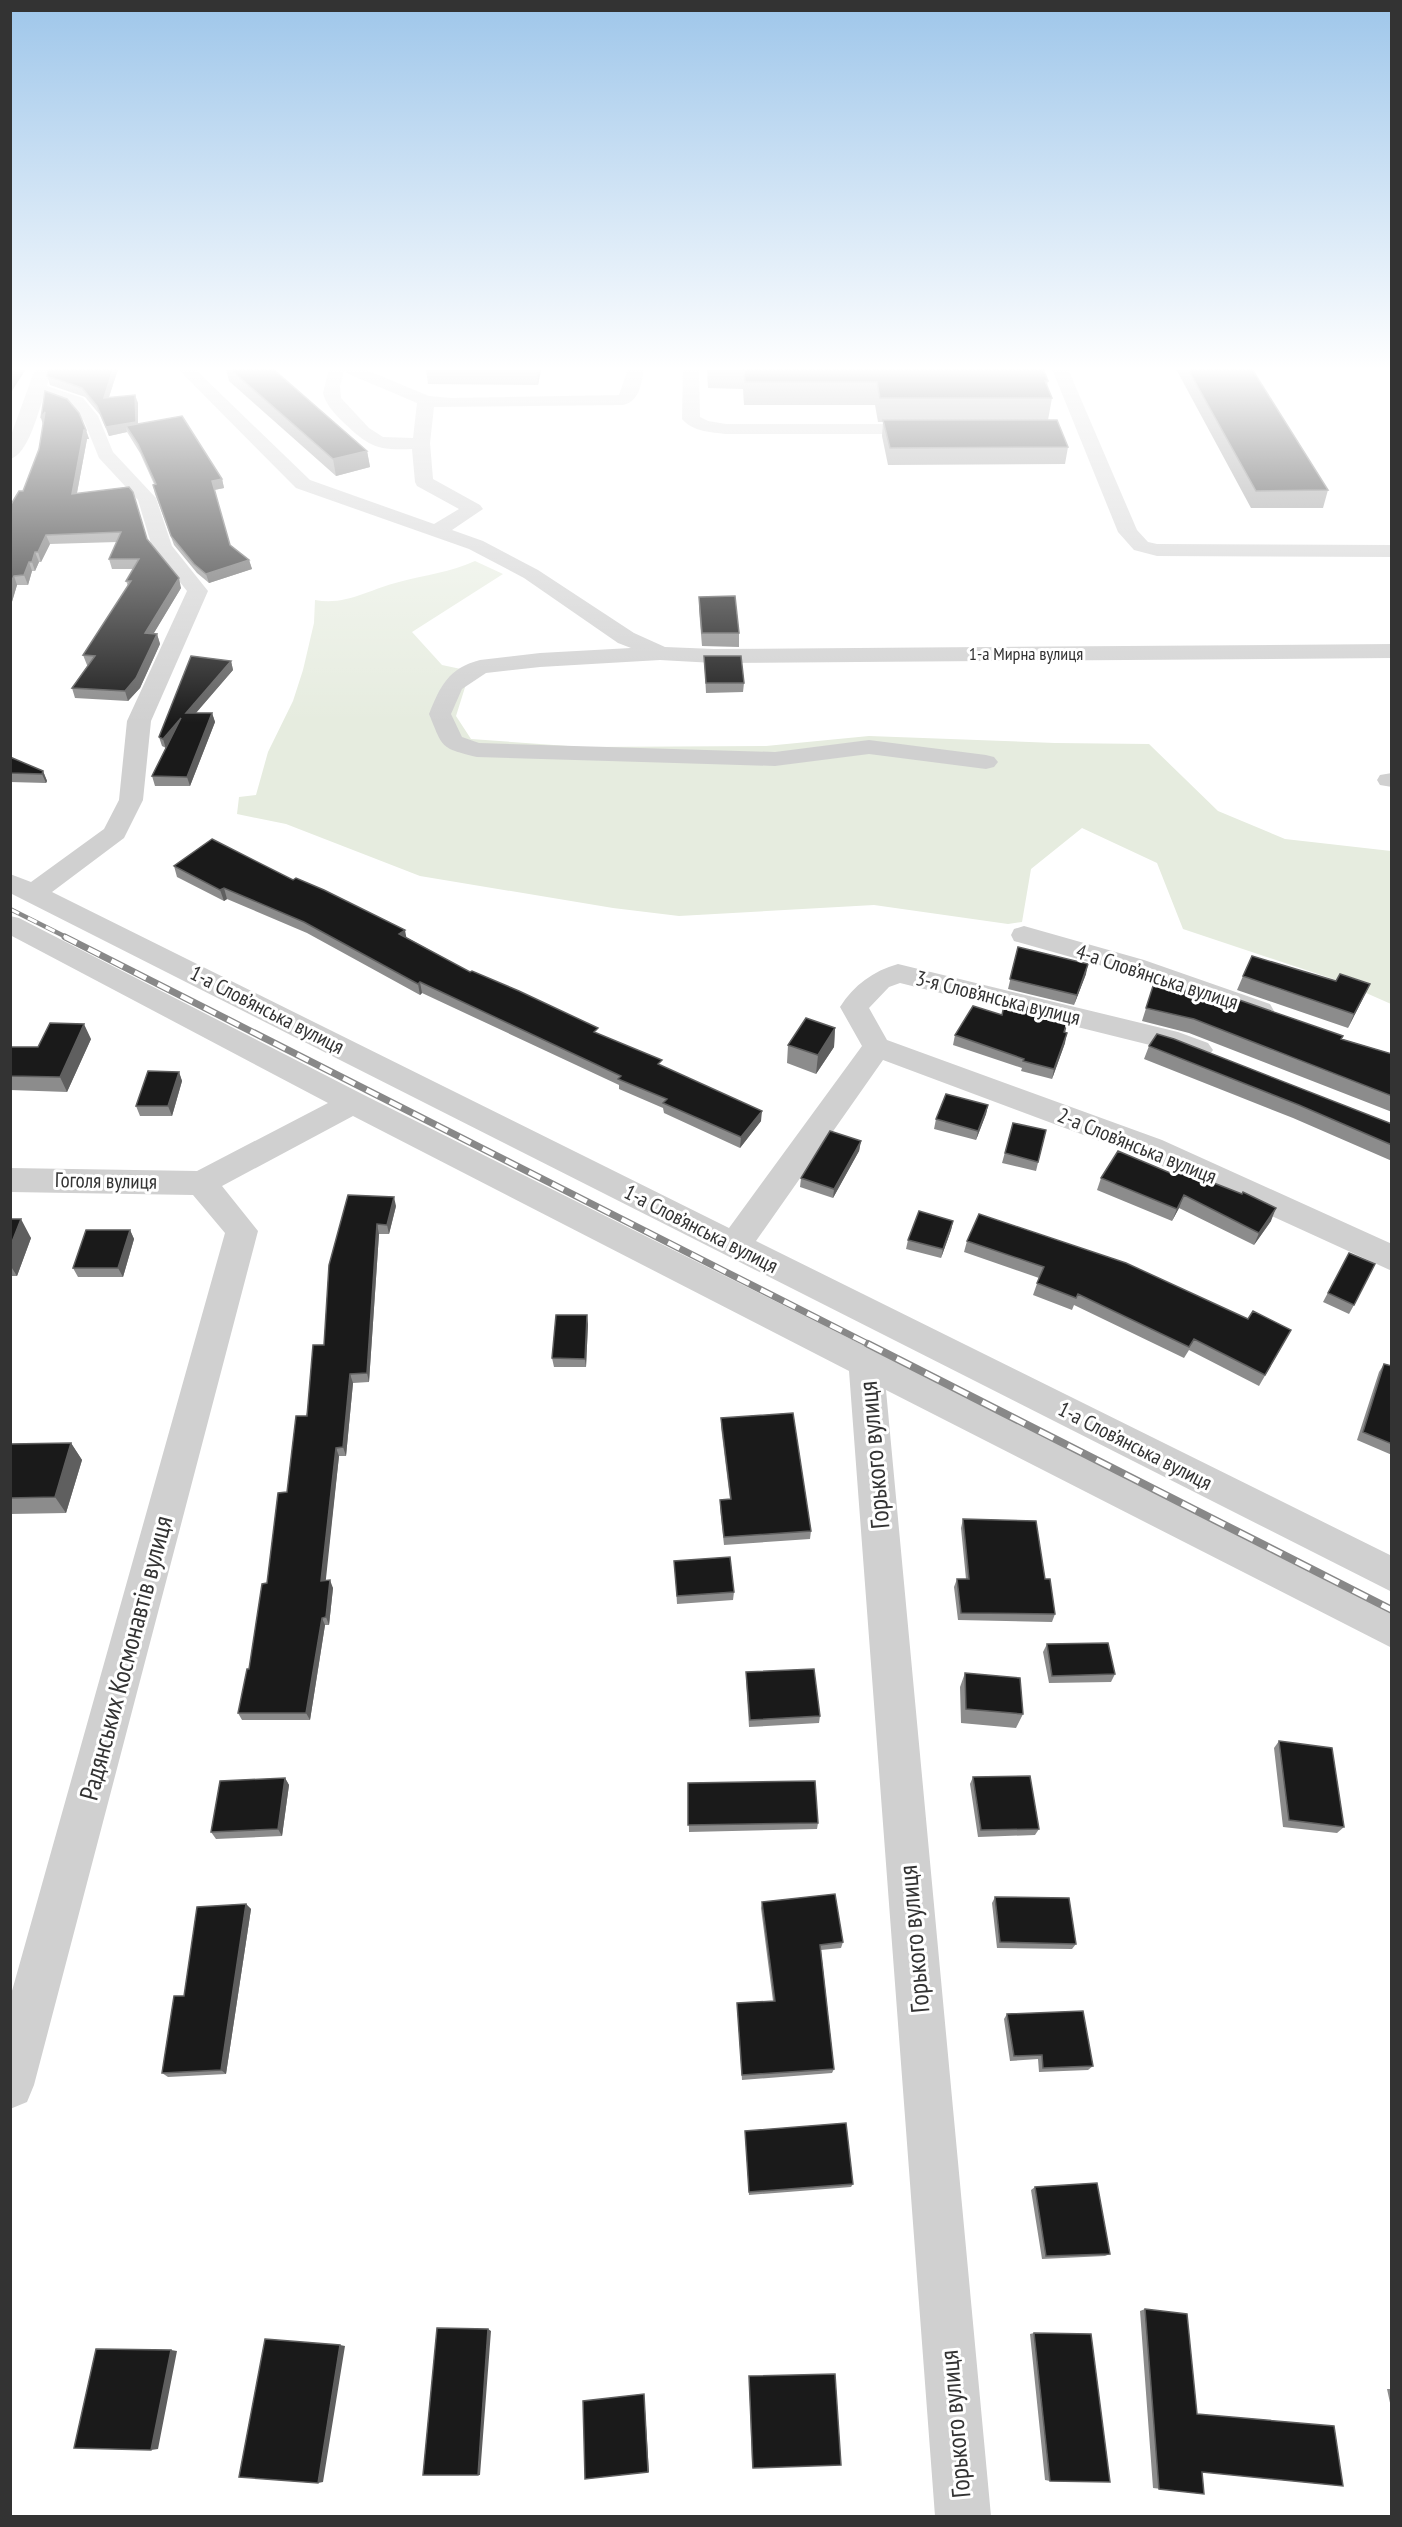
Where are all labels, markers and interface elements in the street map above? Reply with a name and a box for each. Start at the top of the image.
street label: 1-а Мирна вулиця [969,642,1083,665]
street label: 4-а Слов’янська вулиця [1073,938,1242,1015]
street label: 1-а Слов’янська вулиця [186,959,349,1060]
street label: 3-я Слов’янська вулиця [913,964,1083,1031]
street label: 2-а Слов’янська вулиця [1054,1101,1221,1190]
street label: Гоголя вулиця [55,1166,157,1195]
street label: 1-а Слов’янська вулиця [620,1178,783,1279]
street label: Горького вулиця [851,1380,896,1530]
street label: 1-а Слов’янська вулиця [1054,1395,1217,1496]
street label: Радянських Космонавтів вулиця [72,1512,179,1804]
street label: Горького вулиця [891,1864,936,2014]
street label: Горького вулиця [932,2349,977,2499]

